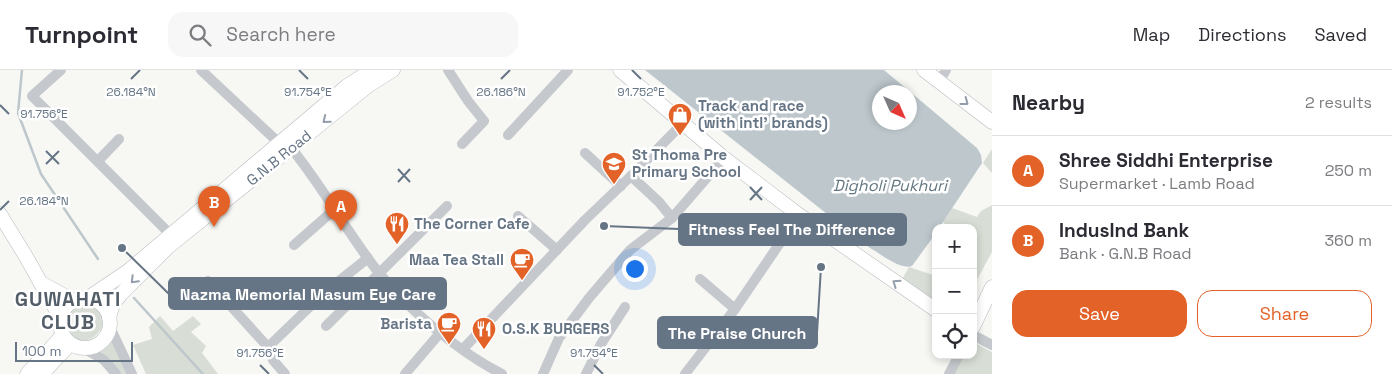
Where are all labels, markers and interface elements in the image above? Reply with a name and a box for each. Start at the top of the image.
search box [168,12,518,57]
text: Turnpoint [25,19,138,50]
icon: search [186,21,214,49]
text: Search here [226,22,336,47]
text: Map [1133,23,1170,46]
text: Directions [1198,23,1287,46]
text: Saved [1315,23,1367,46]
text: 26.184°N [106,84,156,100]
text: 91.754°E [284,84,332,100]
text: 26.186°N [476,84,526,100]
text: 91.752°E [617,84,665,100]
north arrow [872,85,917,130]
text: Nearby [1012,89,1085,116]
text: 2 results [1305,92,1372,113]
place label: Track and race (with intl' brands) [698,96,828,132]
one-way arrow [959,96,969,105]
shop icon: Track and race (with intl' brands) [667,102,693,136]
text: 91.756°E [20,106,68,122]
one-way arrow [323,115,332,123]
street label: G.N.B Road [242,126,315,190]
place label: St Thoma Pre Primary School [632,145,741,181]
text: Shree Siddhi Enterprise [1059,148,1273,173]
school or university icon: St Thoma Pre Primary School [601,151,627,185]
text: A [1023,160,1033,181]
text: 250 m [1325,160,1372,181]
text: Supermarket · Lamb Road [1059,173,1255,194]
water label: Digholi Pukhuri [833,175,949,196]
pin: B [198,186,230,227]
pin: A [325,190,357,231]
text: 26.184°N [19,193,69,209]
restaurant icon: The Corner Cafe [384,211,410,245]
place label: The Corner Cafe [414,214,530,233]
callout: Fitness Feel The Difference [679,214,906,245]
text: IndusInd Bank [1059,218,1189,243]
text: Fitness Feel The Difference [688,219,896,240]
map controls [932,224,977,359]
button: + [932,224,977,269]
text: B [1023,230,1033,251]
text: 360 m [1324,230,1372,251]
text: Bank · G.N.B Road [1059,243,1192,264]
cafe icon: Maa Tea Stall [509,247,535,281]
place label: Maa Tea Stall [409,250,504,269]
your location [622,256,648,282]
button: − [932,269,977,314]
one-way arrow [131,275,140,284]
callout: Nazma Memorial Masum Eye Care [169,278,446,309]
one-way arrow [892,280,902,289]
text: Nazma Memorial Masum Eye Care [180,284,436,305]
district label: GUWAHATI CLUB [15,286,121,335]
button: Save [1012,290,1187,337]
button: Share [1197,290,1372,337]
cafe icon: Barista [436,311,462,345]
place label: Barista [380,314,432,333]
button: locate [932,314,977,359]
restaurant icon: O.S.K BURGERS [471,316,497,350]
callout: The Praise Church [658,317,817,348]
place label: O.S.K BURGERS [502,319,609,338]
text: The Praise Church [668,323,806,344]
scale bar [15,339,132,362]
text: 100 m [22,342,61,360]
text: 91.756°E [236,345,284,361]
text: 91.754°E [570,345,618,361]

